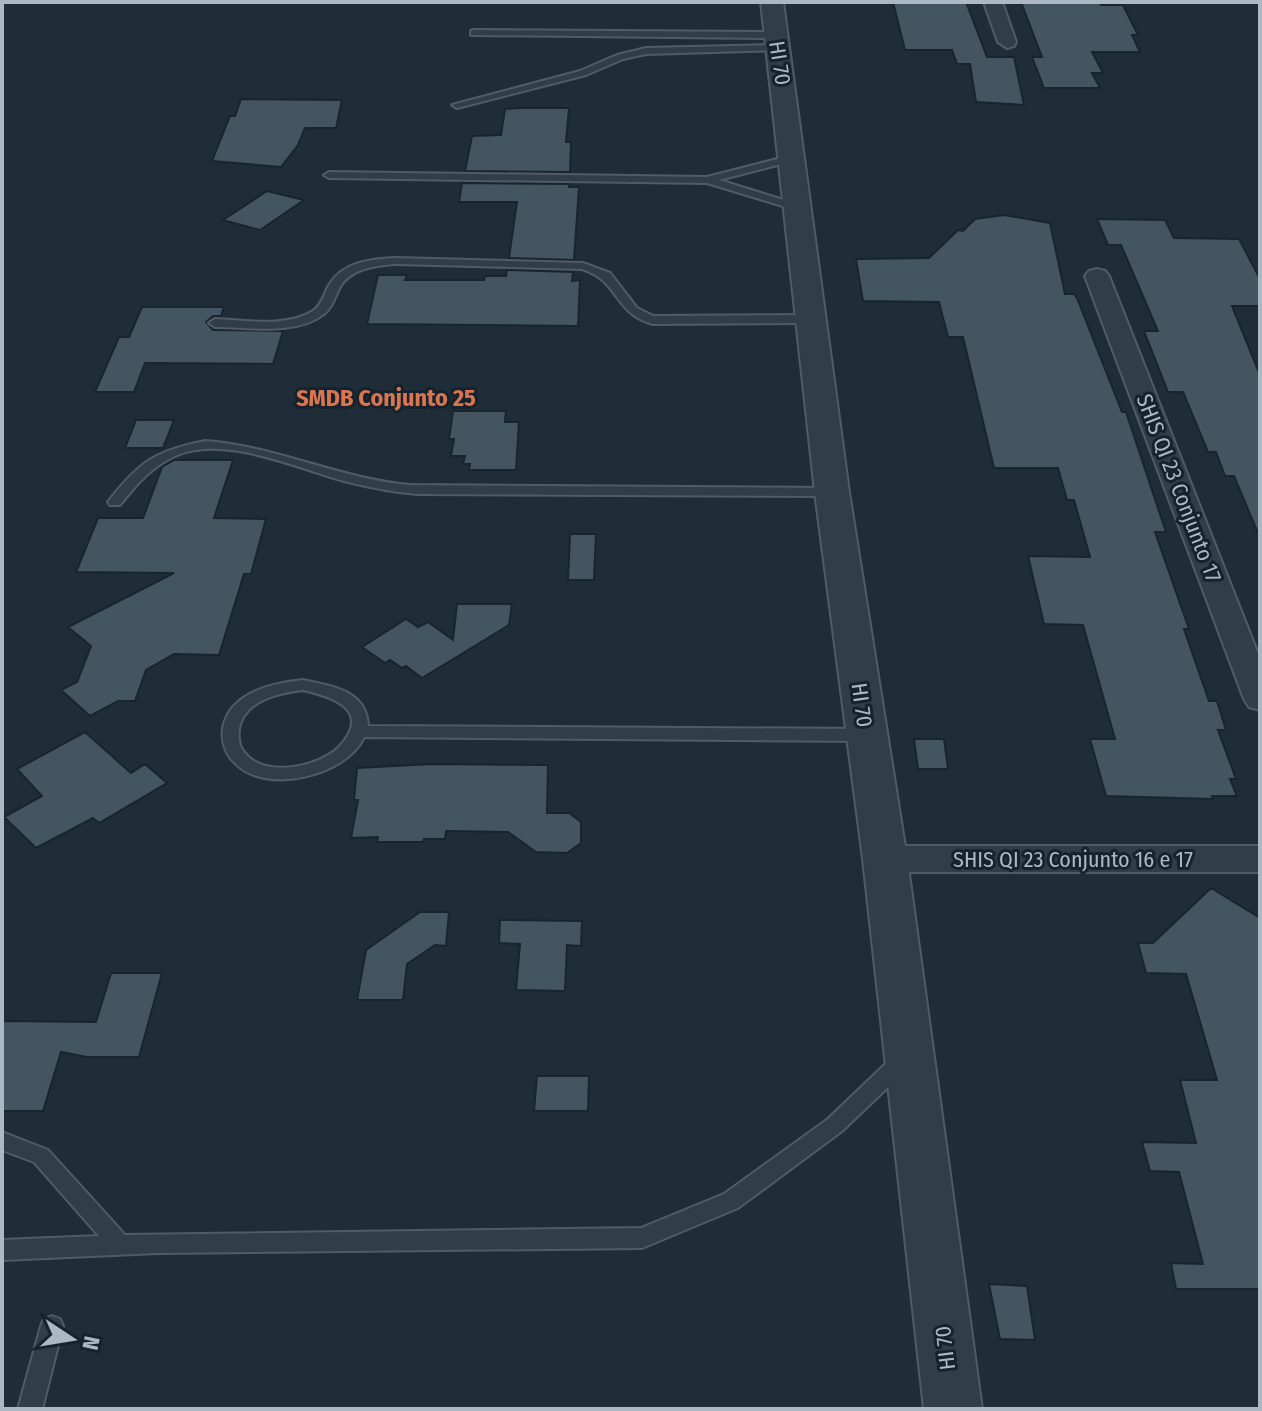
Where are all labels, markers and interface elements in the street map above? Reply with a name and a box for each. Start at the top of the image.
street label: HI 70 [763,39,797,87]
district label: SMDB Conjunto 25 [296,384,476,412]
street label: SHIS QI 23 Conjunto 17 [1131,390,1227,586]
street label: HI 70 [846,681,878,729]
street label: SHIS QI 23 Conjunto 16 e 17 [953,846,1193,873]
north arrow [32,1299,112,1379]
street label: HI 70 [929,1324,961,1372]
text: N [76,1334,106,1352]

